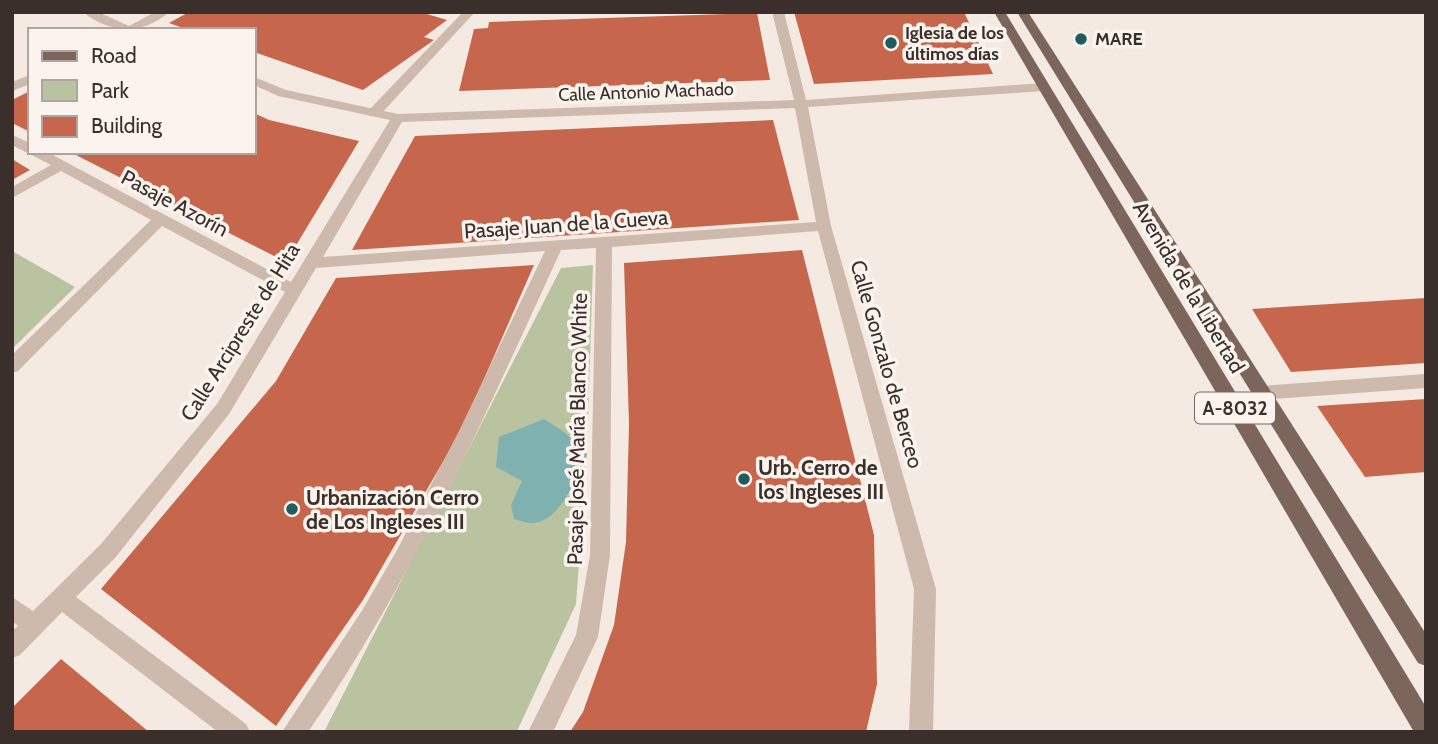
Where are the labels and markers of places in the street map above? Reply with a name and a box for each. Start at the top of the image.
place label: Iglesia de los últimos días [905,22,1004,65]
place label: MARE [1095,28,1143,50]
marker: MARE [1073,31,1089,47]
marker: Iglesia de los últimos días [883,35,899,51]
place label: Urb. Cerro de los Ingleses III [758,455,884,504]
marker: Urb. Cerro de los Ingleses III [736,471,752,487]
place label: Urbanización Cerro de Los Ingleses III [306,485,479,534]
marker: Urbanización Cerro de Los Ingleses III [284,501,300,517]

